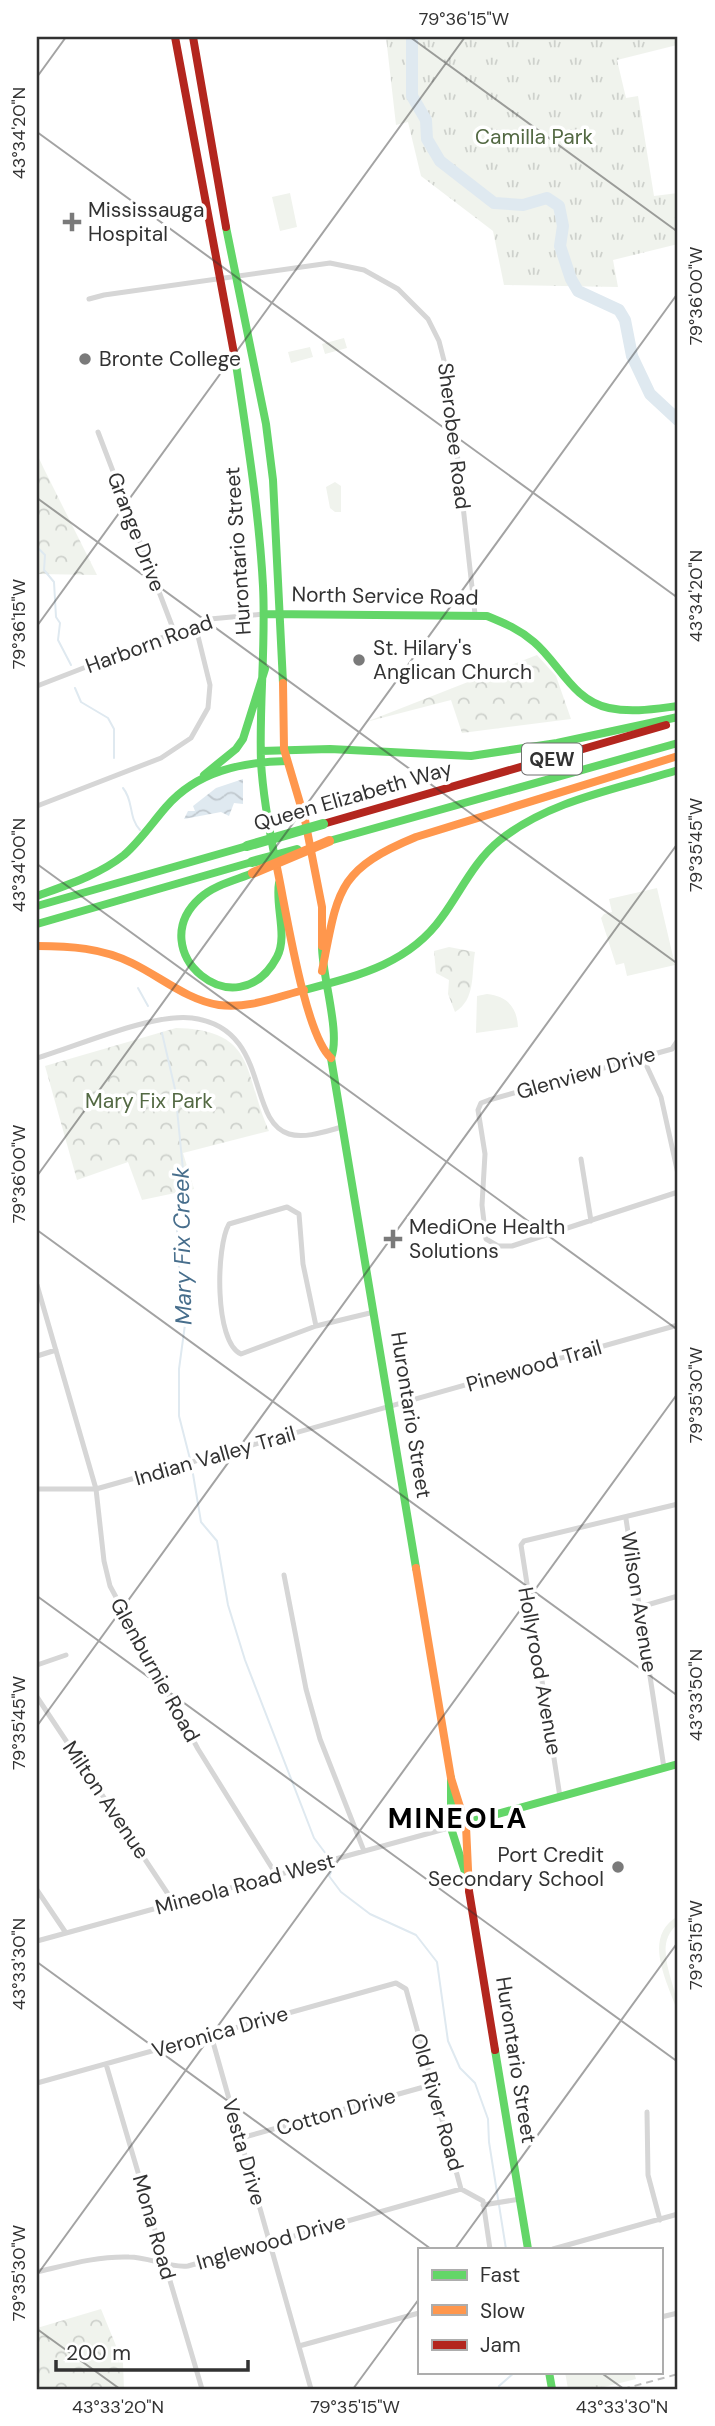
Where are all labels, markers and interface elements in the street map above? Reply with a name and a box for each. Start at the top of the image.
text: 79°36'15"W [419,7,509,31]
text: 43°34'20"N [7,87,31,179]
park label: Camilla Park [475,123,593,151]
place label: Mississauga Hospital [88,196,205,248]
marker: Mississauga Hospital [62,212,82,232]
text: 79°36'00"W [684,247,708,345]
place label: Bronte College [99,345,241,373]
marker: Bronte College [77,351,93,367]
street label: Sherobee Road [431,361,477,511]
street label: Hurontario Street [218,466,258,636]
street label: Grange Drive [100,468,172,596]
text: 43°34'20"N [684,550,708,642]
text: 79°36'15"W [7,579,31,669]
street label: North Service Road [291,580,479,612]
street label: Harborn Road [82,608,216,680]
place label: St. Hilary's Anglican Church [373,634,532,686]
marker: St. Hilary's Anglican Church [351,652,367,668]
road number: QEW [522,744,582,774]
street label: Queen Elizabeth Way [251,754,456,838]
text: 79°35'45"W [684,798,708,892]
text: 43°34'00"N [7,818,31,912]
street label: Glenview Drive [513,1040,659,1106]
park label: Mary Fix Park [85,1087,213,1115]
text: 79°36'00"W [7,1125,31,1223]
water label: Mary Fix Creek [166,1166,198,1325]
place label: MediOne Health Solutions [409,1213,565,1265]
marker: MediOne Health Solutions [383,1229,403,1249]
street label: Hurontario Street [384,1330,438,1500]
street label: Pinewood Trail [463,1333,605,1399]
text: 79°35'30"W [684,1347,708,1443]
street label: Indian Valley Trail [131,1420,299,1492]
street label: Wilson Avenue [614,1530,664,1674]
street label: Hollyrood Avenue [511,1585,569,1757]
street label: Glenburnie Road [104,1593,206,1747]
text: 43°33'50"N [684,1649,708,1741]
text: 79°35'45"W [7,1676,31,1770]
street label: Milton Avenue [56,1735,156,1865]
district label: MINEOLA [388,1800,528,1837]
place label: Port Credit Secondary School [428,1841,604,1893]
street label: Mineola Road West [152,1847,338,1921]
marker: Port Credit Secondary School [610,1859,626,1875]
text: 79°35'15"W [684,1900,708,1990]
text: 43°33'30"N [7,1918,31,2010]
street label: Hurontario Street [489,1975,543,2145]
street label: Veronica Drive [149,1999,291,2065]
street label: Old River Road [404,2030,470,2174]
street label: Cotton Drive [273,2082,399,2142]
street label: Vesta Drive [215,2095,273,2209]
street label: Mona Road [126,2171,182,2283]
street label: Inglewood Drive [193,2207,349,2277]
text: 79°35'30"W [7,2225,31,2321]
legend [418,2248,662,2374]
text: Fast [480,2261,520,2289]
text: Slow [480,2297,525,2325]
scale bar [56,2328,248,2372]
text: Jam [480,2331,521,2359]
text: 200 m [66,2339,131,2367]
text: 43°33'20"N [72,2395,164,2419]
text: 79°35'15"W [310,2395,400,2419]
text: 43°33'30"N [576,2395,668,2419]

